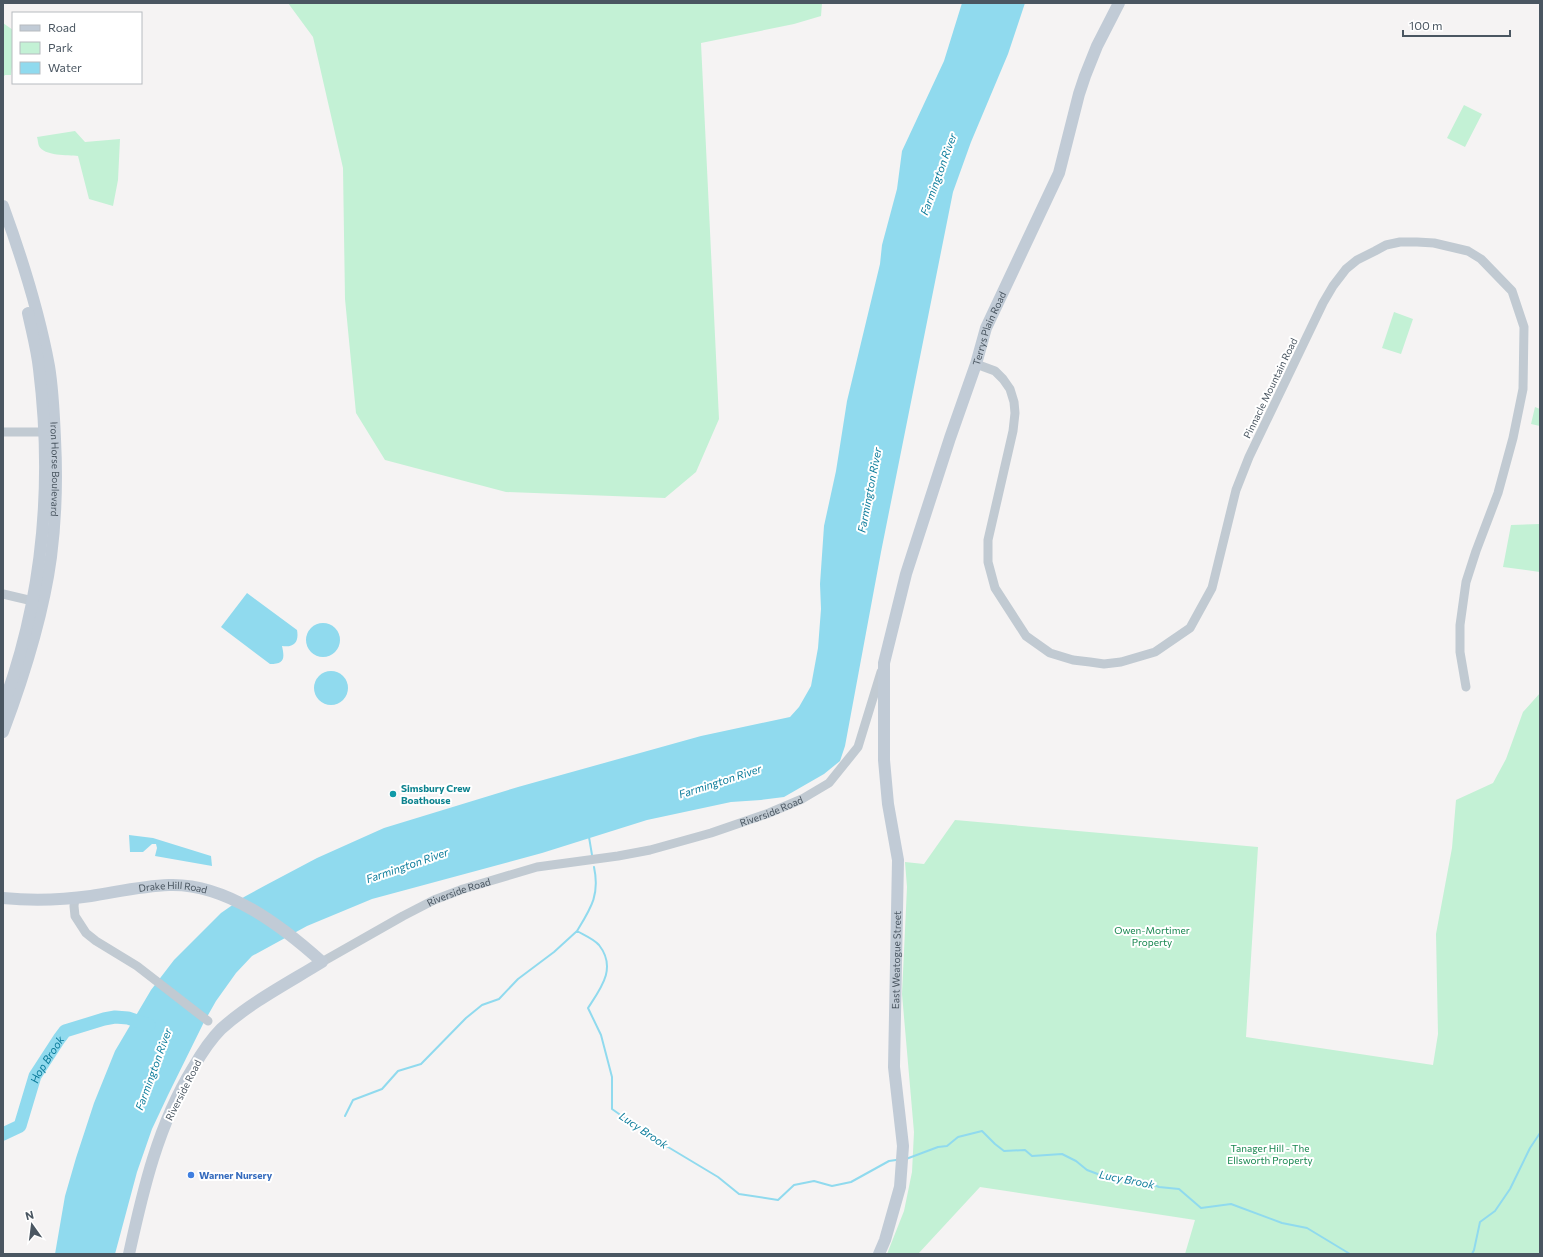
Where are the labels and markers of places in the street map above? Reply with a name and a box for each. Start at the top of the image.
place label: Simsbury Crew Boathouse [401,782,471,806]
marker: Simsbury Crew Boathouse [388,789,398,799]
place label: Warner Nursery [199,1169,273,1181]
marker: Warner Nursery [186,1170,196,1180]

